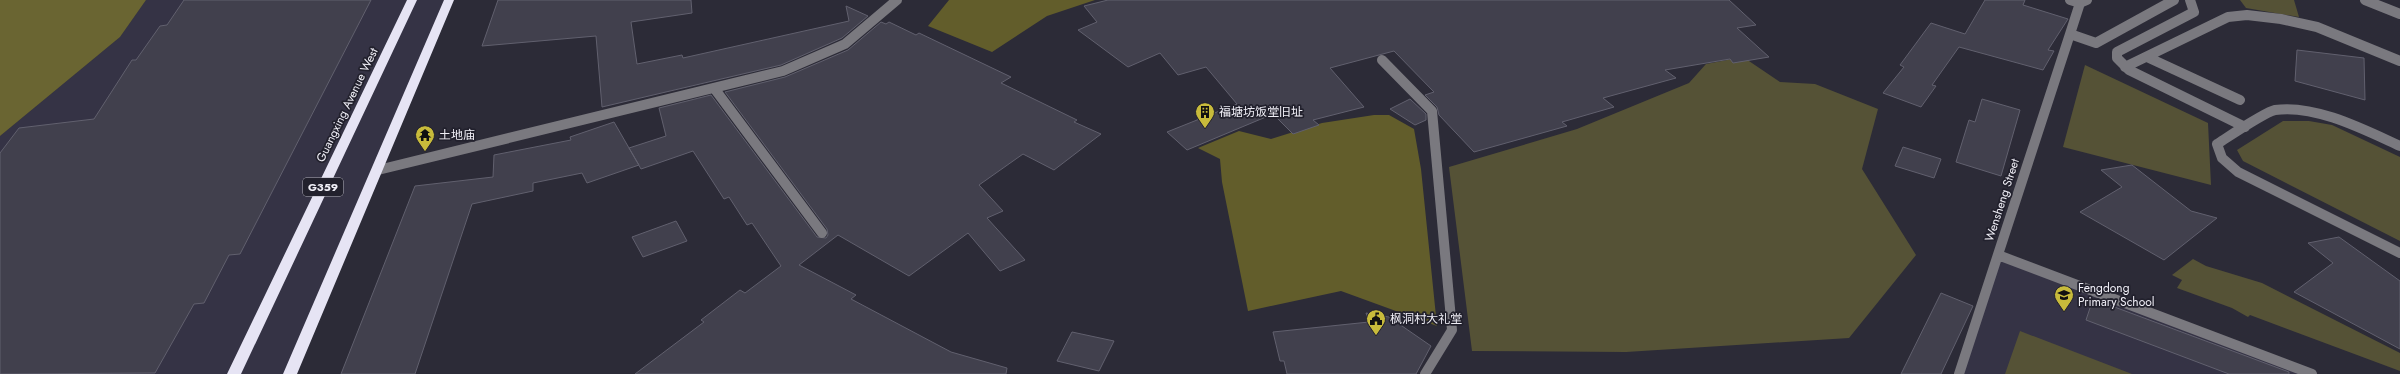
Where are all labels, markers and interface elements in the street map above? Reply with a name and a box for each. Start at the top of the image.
street label: Guangxing Avenue West [311,45,383,165]
building icon: 福塘坊饭堂旧址 [1194,101,1216,129]
place label: 福塘坊饭堂旧址 [1219,103,1303,121]
temple icon: 土地庙 [414,124,436,152]
place label: 土地庙 [439,126,475,144]
street label: Wensheng Street [1980,156,2024,244]
road number: G359 [303,178,343,196]
place label: Fengdong Primary School [2078,279,2155,311]
school or university icon: Fengdong Primary School [2053,284,2075,312]
public building icon: 枫洞村大礼堂 [1365,308,1387,336]
place label: 枫洞村大礼堂 [1390,310,1462,328]

